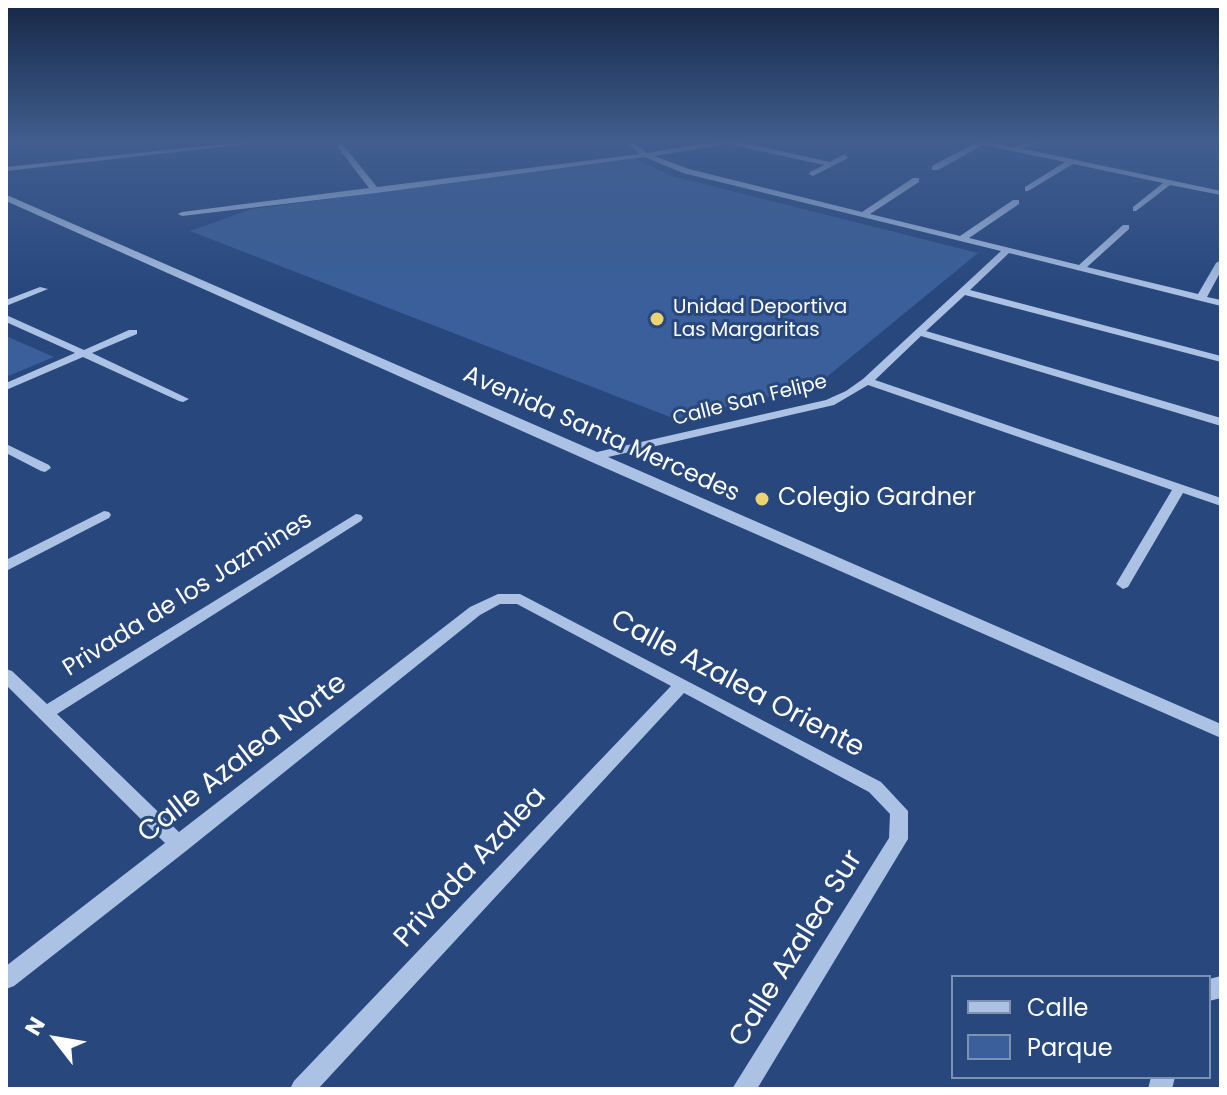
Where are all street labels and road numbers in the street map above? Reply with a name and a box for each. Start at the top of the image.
street label: Avenida Santa Mercedes [458,361,744,509]
street label: Calle San Felipe [670,370,830,432]
street label: Privada de los Jazmines [58,506,318,684]
street label: Calle Azalea Oriente [604,604,870,766]
street label: Calle Azalea Norte [132,667,354,851]
street label: Privada Azalea [388,781,554,955]
street label: Calle Azalea Sur [723,845,871,1053]

